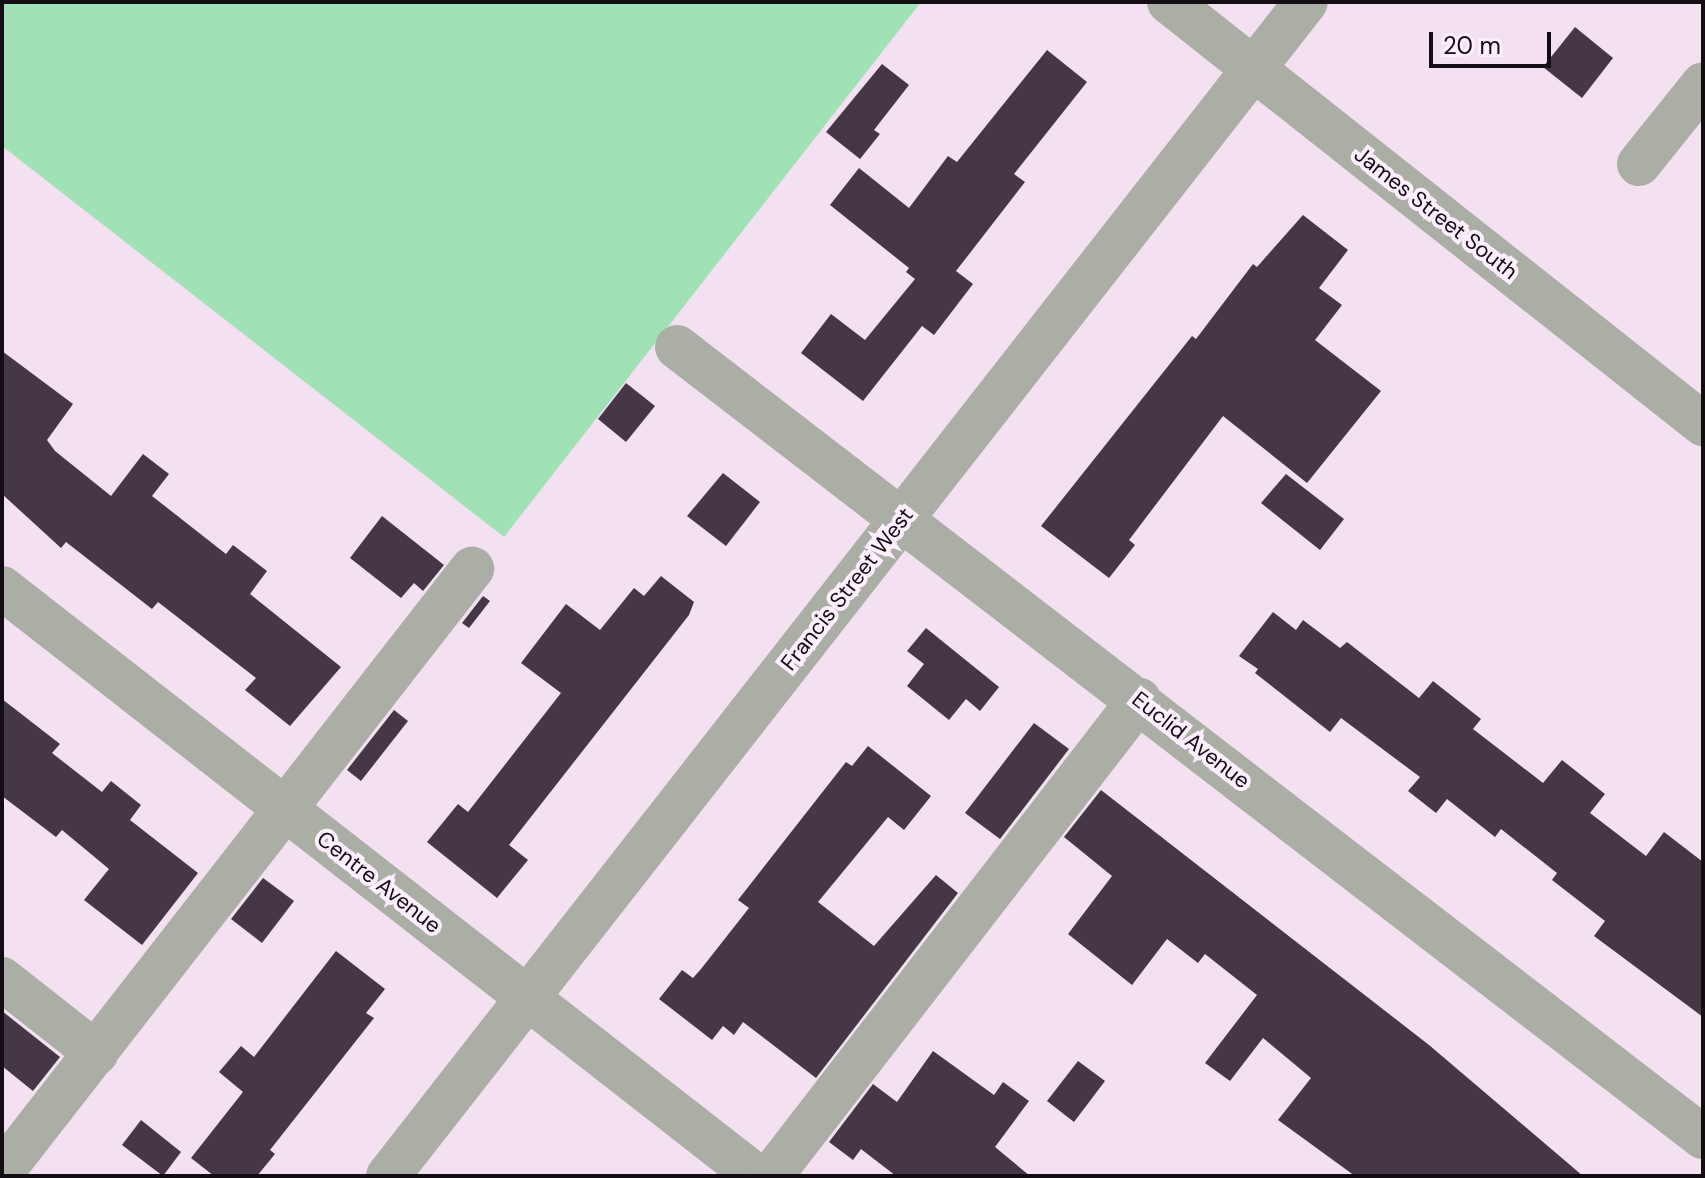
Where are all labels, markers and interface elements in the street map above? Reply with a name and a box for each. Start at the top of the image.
scale bar [1433,16,1555,66]
text: 20 m [1443,30,1501,61]
street label: James Street South [1349,141,1523,285]
street label: Francis Street West [775,502,919,676]
street label: Euclid Avenue [1127,686,1255,794]
street label: Centre Avenue [312,825,446,939]

